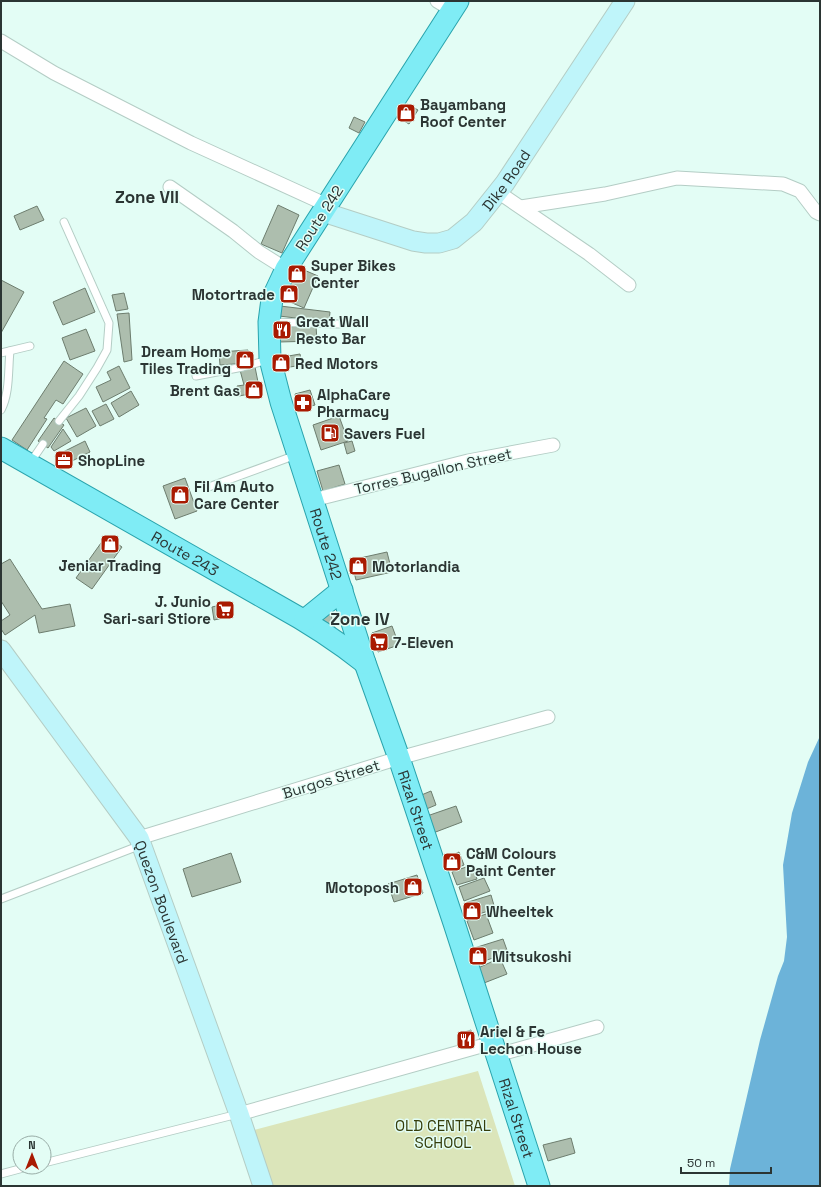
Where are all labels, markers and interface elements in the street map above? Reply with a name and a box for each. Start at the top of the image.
place label: Bayambang Roof Center [420,95,507,131]
shop icon: Bayambang Roof Center [395,102,417,124]
street label: Dike Road [477,146,534,214]
street label: Route 242 [291,182,347,254]
district label: Zone VII [115,186,179,208]
place label: Super Bikes Center [311,256,396,292]
shop icon: Super Bikes Center [286,263,308,285]
shop icon: Motortrade [278,283,300,305]
place label: Motortrade [192,285,275,304]
place label: Great Wall Resto Bar [296,312,369,348]
restaurant icon: Great Wall Resto Bar [271,319,293,341]
place label: Dream Home Tiles Trading [140,342,231,378]
shop icon: Dream Home Tiles Trading [234,349,256,371]
shop icon: Red Motors [270,352,292,374]
place label: Red Motors [295,354,378,373]
shop icon: Brent Gas [243,379,265,401]
place label: Brent Gas [170,381,240,400]
place label: AlphaCare Pharmacy [317,385,391,421]
pharmacy icon: AlphaCare Pharmacy [292,392,314,414]
fuel station icon: Savers Fuel [319,422,341,444]
place label: Savers Fuel [344,424,425,443]
street label: Torres Bugallon Street [352,444,514,498]
office icon: ShopLine [53,449,75,471]
place label: ShopLine [78,451,145,470]
place label: Fil Am Auto Care Center [194,477,279,513]
shop icon: Fil Am Auto Care Center [169,484,191,506]
street label: Route 242 [306,505,347,582]
street label: Route 243 [148,526,222,580]
shop icon: Jeniar Trading [99,533,121,555]
shop icon: Motorlandia [347,555,369,577]
place label: Jeniar Trading [59,556,161,575]
place label: Motorlandia [372,557,460,576]
place label: J. Junio Sari-sari Stiore [103,592,211,628]
supermarket icon: J. Junio Sari-sari Stiore [214,599,236,621]
district label: Zone IV [330,608,390,630]
supermarket icon: 7-Eleven [368,631,390,653]
place label: 7-Eleven [393,633,454,652]
street label: Burgos Street [280,755,382,803]
street label: Rizal Street [394,768,438,852]
street label: Quezon Boulevard [131,837,193,966]
place label: C&M Colours Paint Center [466,844,557,880]
shop icon: C&M Colours Paint Center [441,851,463,873]
shop icon: Motoposh [402,876,424,898]
place label: Motoposh [325,878,399,897]
shop icon: Wheeltek [461,900,483,922]
place label: Wheeltek [486,902,554,921]
shop icon: Mitsukoshi [467,945,489,967]
place label: Mitsukoshi [492,947,571,966]
place label: Ariel & Fe Lechon House [480,1022,582,1058]
restaurant icon: Ariel & Fe Lechon House [455,1029,477,1051]
street label: Rizal Street [495,1075,539,1160]
park label: OLD CENTRAL SCHOOL [395,1116,491,1152]
north arrow [12,1135,52,1175]
text: N [28,1138,36,1152]
scale bar [681,1149,771,1175]
text: 50 m [687,1155,715,1171]

